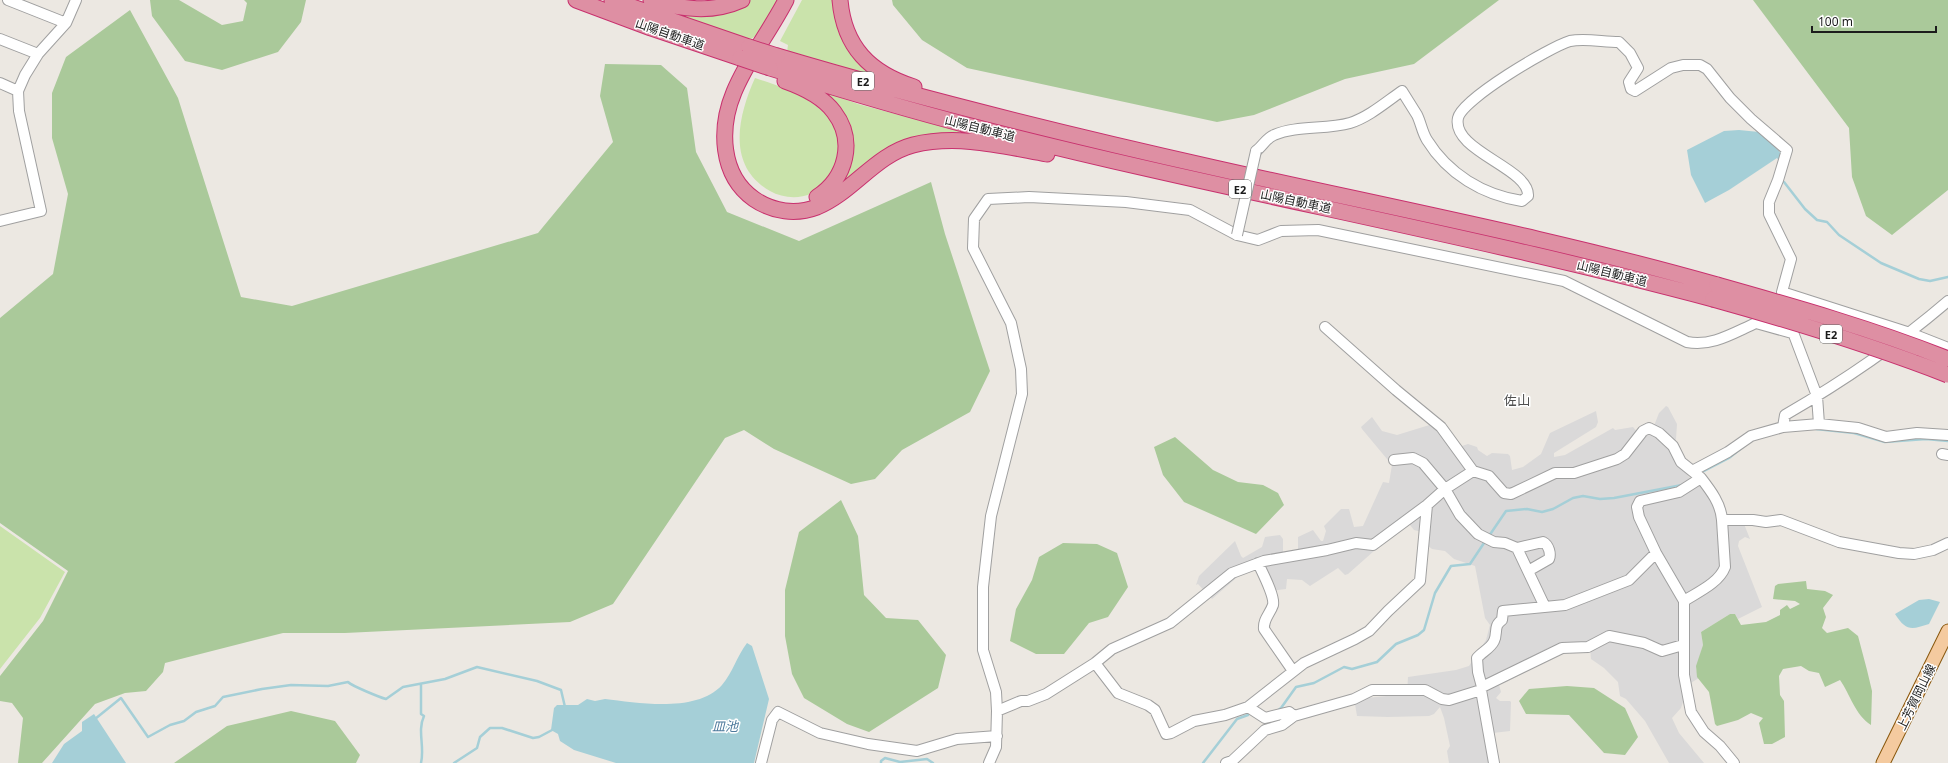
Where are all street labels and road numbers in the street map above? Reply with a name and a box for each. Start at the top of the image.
street label: 山陽自動車道 [633,14,707,54]
road number: E2 [852,72,874,90]
street label: 山陽自動車道 [943,111,1017,145]
road number: E2 [1229,180,1251,198]
street label: 山陽自動車道 [1259,185,1333,217]
street label: 山陽自動車道 [1575,256,1649,290]
road number: E2 [1820,325,1842,343]
street label: 上芳賀岡山線 [1893,661,1939,733]

